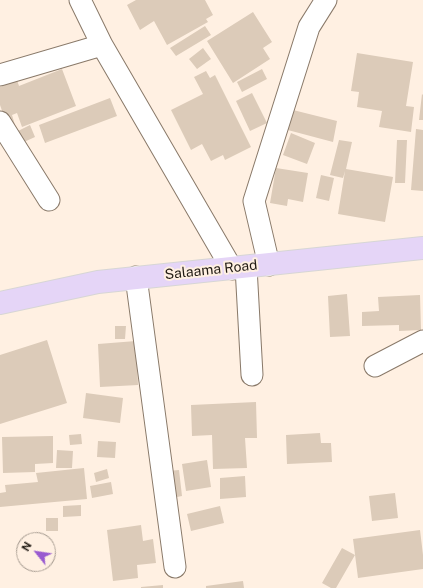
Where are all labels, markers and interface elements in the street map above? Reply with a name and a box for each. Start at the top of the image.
street label: Salaama Road [164,257,258,283]
north arrow [16,532,56,572]
text: N [19,540,34,553]

